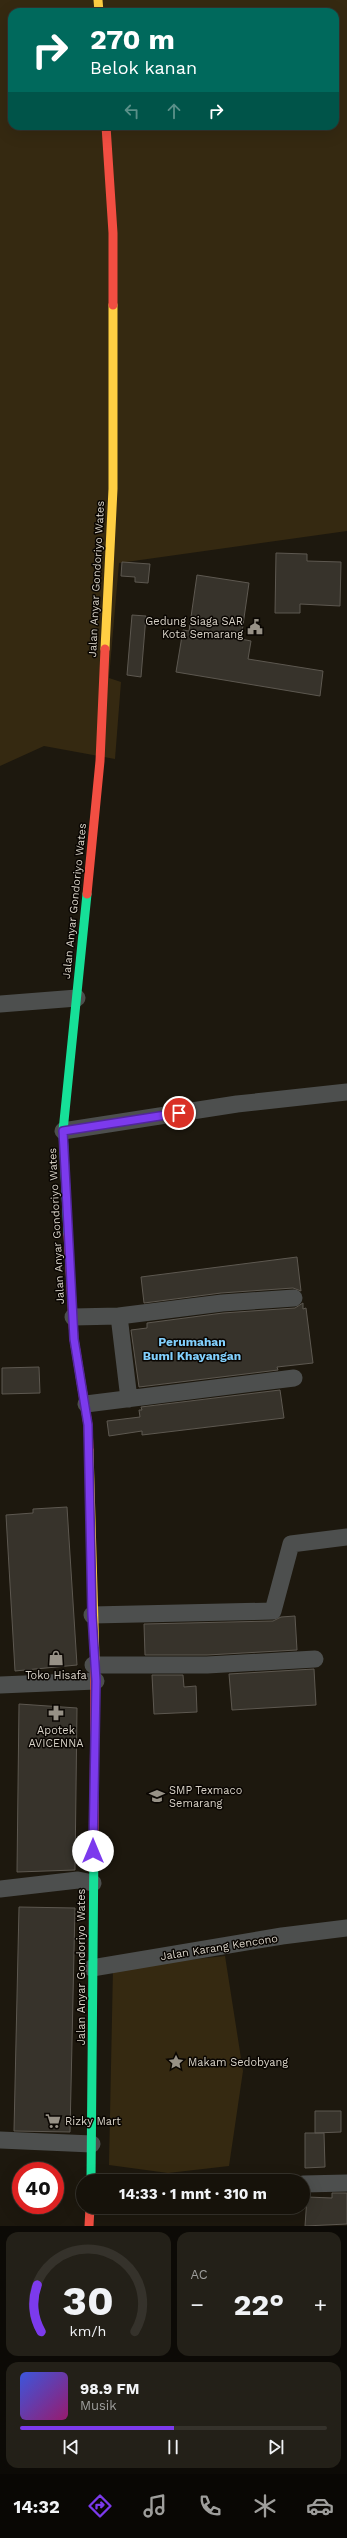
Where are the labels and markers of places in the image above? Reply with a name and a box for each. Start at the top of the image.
place label: Gedung Siaga SAR Kota Semarang [145,615,243,641]
public building icon: Gedung Siaga SAR Kota Semarang [246,618,264,636]
pin [162,1096,196,1130]
shop icon: Toko Hisafa [47,1649,65,1667]
place label: Toko Hisafa [25,1669,87,1682]
pharmacy icon: Apotek AVICENNA [47,1704,65,1722]
place label: Apotek AVICENNA [29,1724,83,1750]
place label: SMP Texmaco Semarang [169,1784,242,1810]
school or university icon: SMP Texmaco Semarang [148,1787,166,1805]
place icon: Makam Sedobyang [167,2053,185,2071]
place label: Makam Sedobyang [188,2056,288,2069]
supermarket icon: Rizky Mart [44,2112,62,2130]
place label: Rizky Mart [65,2115,121,2128]

